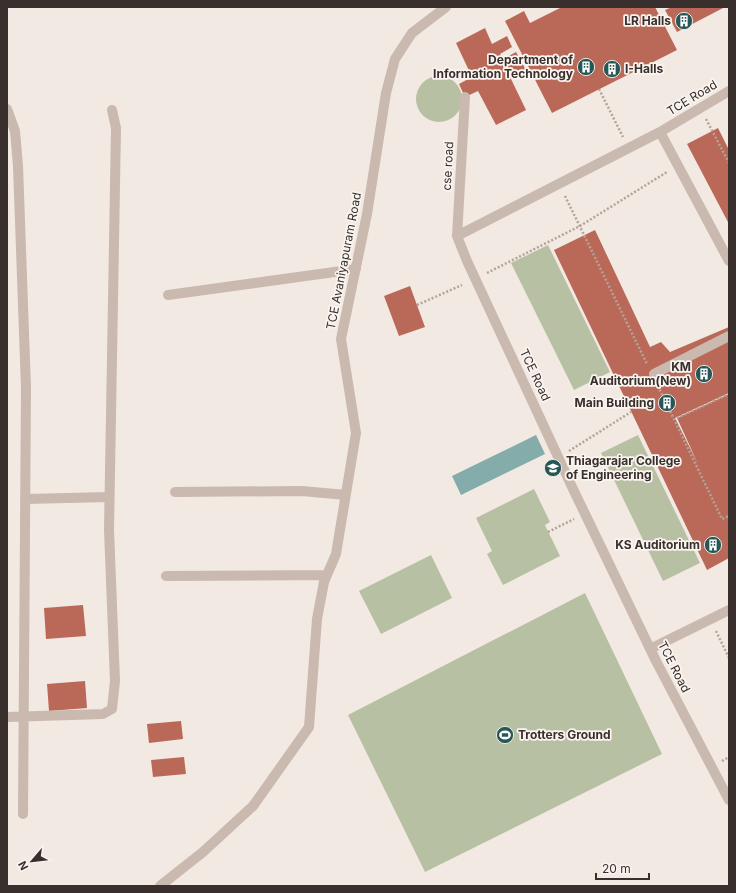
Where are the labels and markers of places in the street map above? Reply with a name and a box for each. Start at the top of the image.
building icon: LR Halls [674,11,694,31]
place label: LR Halls [624,13,671,28]
place label: Department of Information Technology [433,52,574,81]
building icon: Department of Information Technology [576,57,596,77]
building icon: I-Halls [602,59,622,79]
place label: I-Halls [625,61,663,76]
place label: KM Auditorium(New) [590,359,691,388]
building icon: KM Auditorium(New) [694,364,714,384]
building icon: Main Building [657,393,677,413]
place label: Main Building [575,395,654,410]
place label: Thiagarajar College of Engineering [566,453,681,482]
school or university icon: Thiagarajar College of Engineering [543,458,563,478]
building icon: KS Auditorium [703,535,723,555]
place label: KS Auditorium [615,537,700,552]
sports icon: Trotters Ground [495,725,515,745]
place label: Trotters Ground [518,727,611,742]

